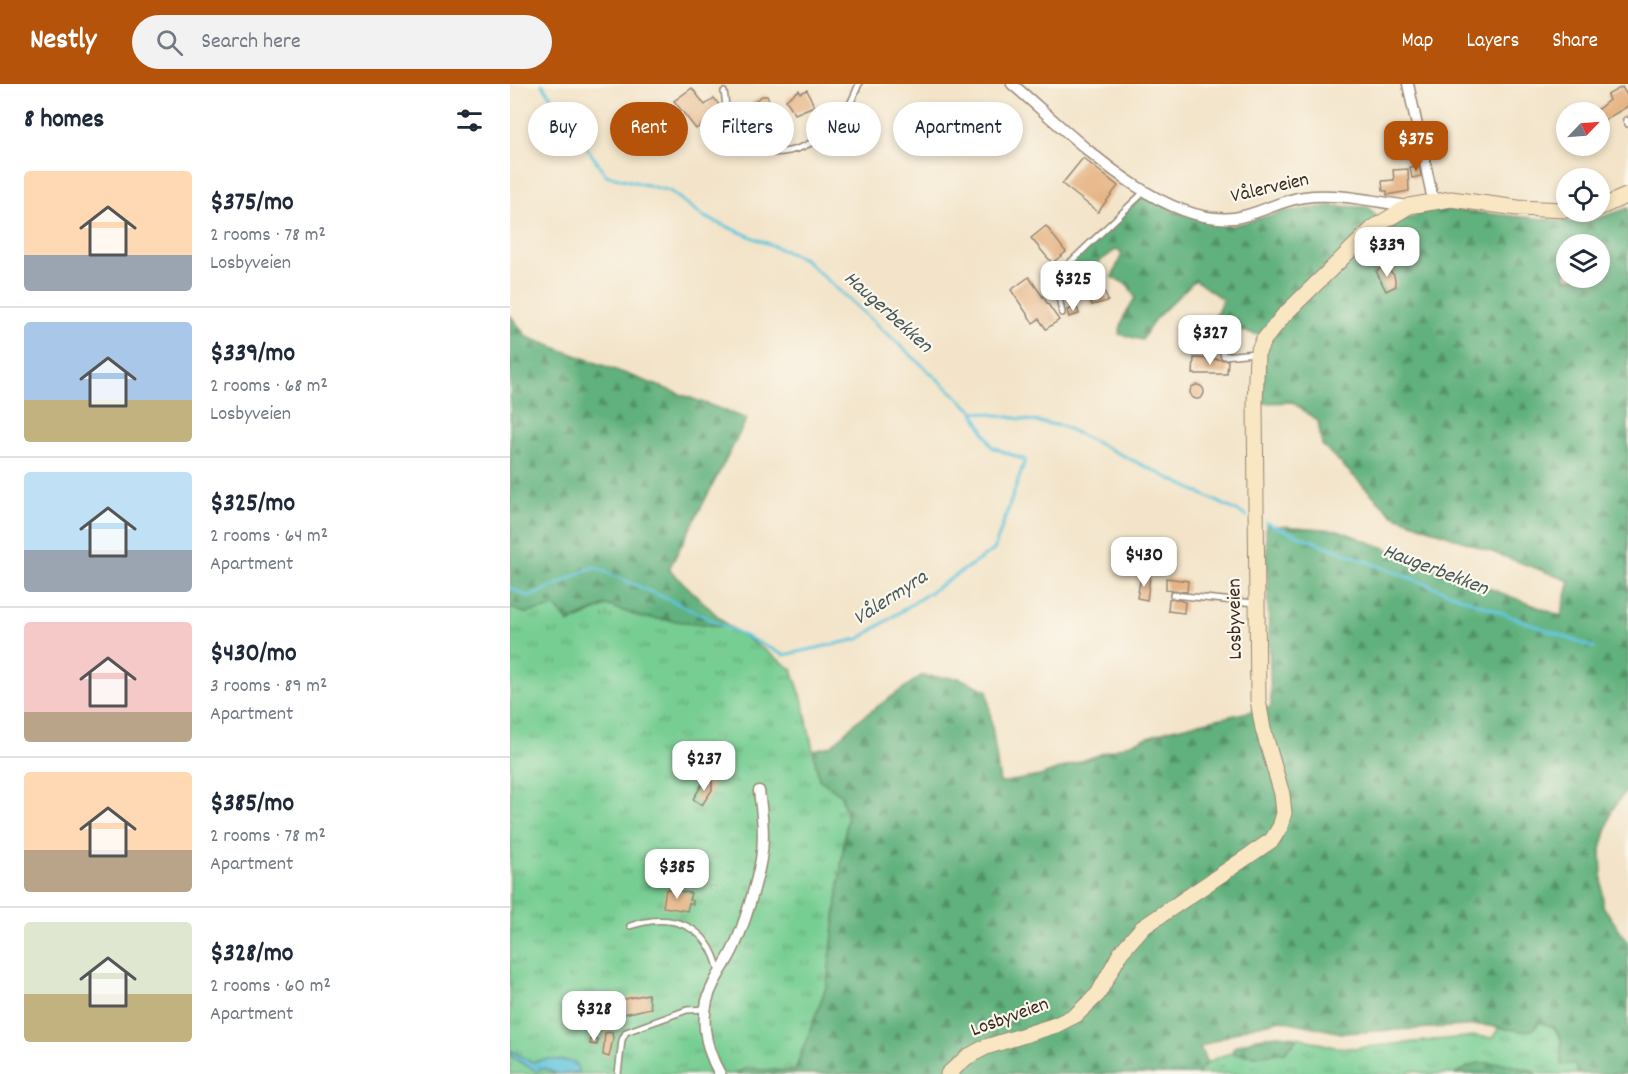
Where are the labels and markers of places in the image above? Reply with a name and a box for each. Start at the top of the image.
pin: $375 [1380,121,1452,172]
pin: $339 [1351,227,1423,278]
pin: $325 [1037,261,1109,312]
pin: $327 [1174,315,1246,366]
pin: $430 [1108,537,1180,588]
pin: $237 [668,741,740,792]
pin: $385 [641,849,713,900]
pin: $328 [558,991,630,1042]

